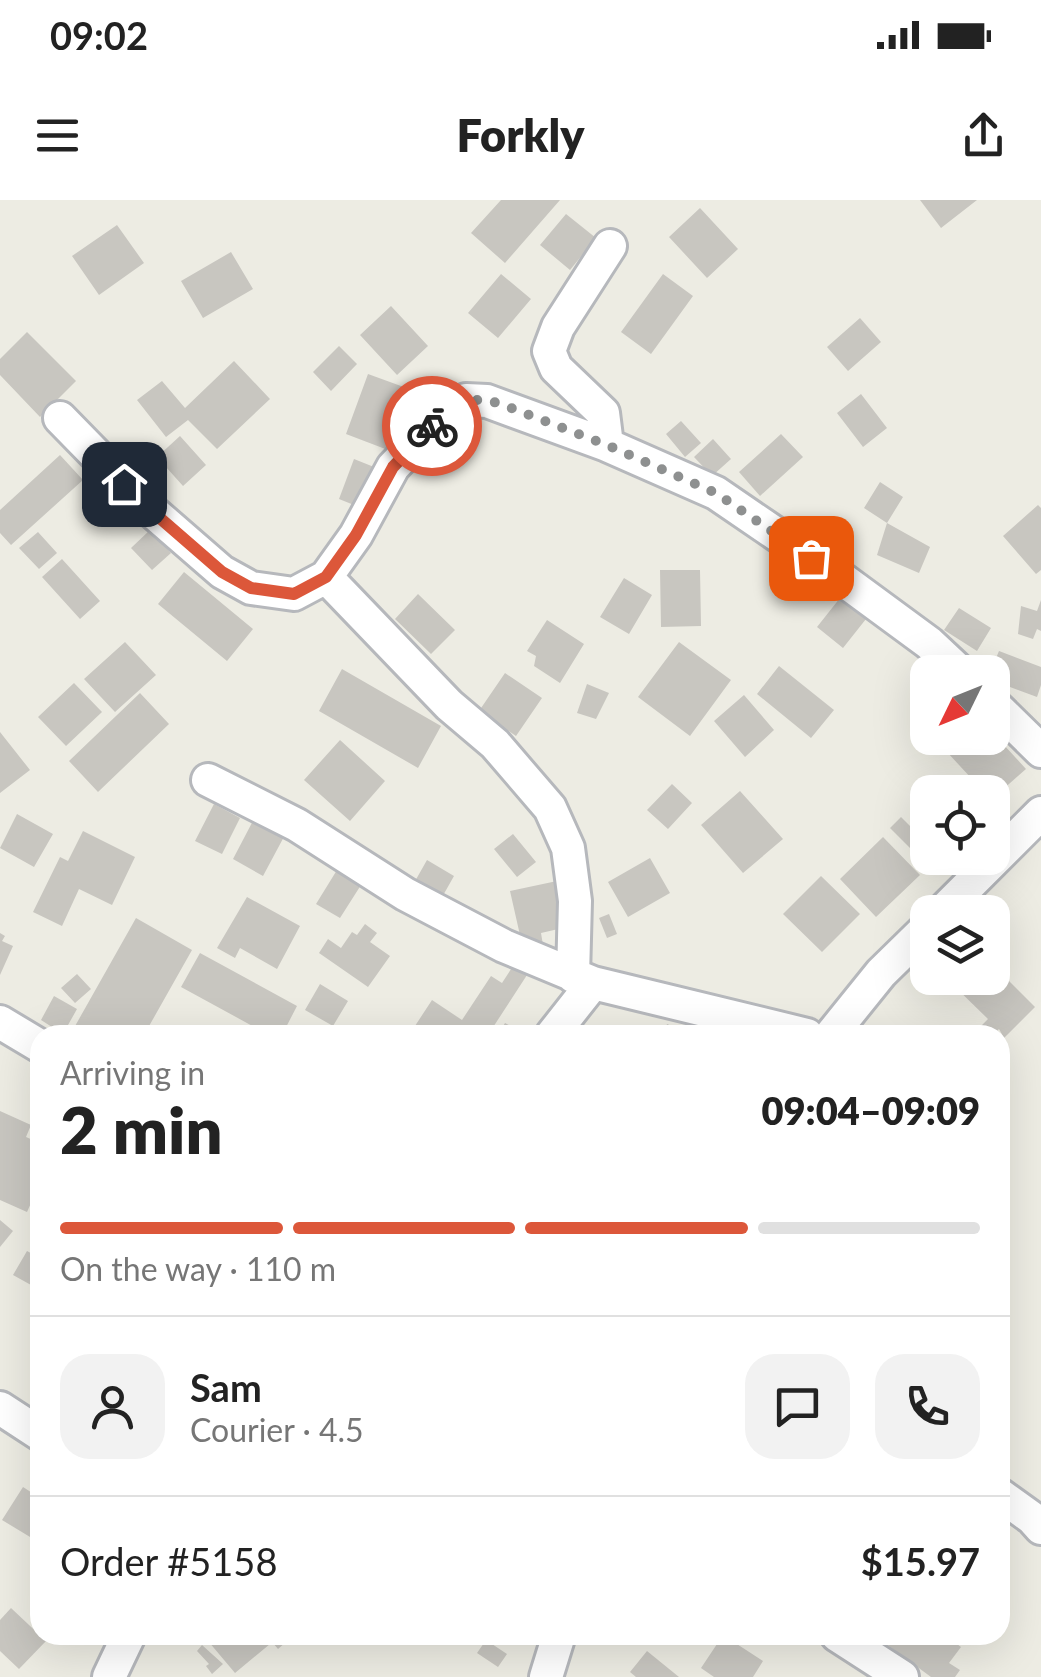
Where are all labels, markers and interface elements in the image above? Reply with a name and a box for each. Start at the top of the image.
text: 09:02 [50,12,148,58]
icon: menu [30,108,85,163]
text: Forkly [457,108,584,162]
icon: share [956,108,1011,163]
courier [382,376,482,476]
icon: bike [405,399,460,454]
pin [82,442,167,527]
icon: home [97,457,152,512]
pin [769,516,854,601]
icon: bag [784,531,839,586]
north arrow [910,655,1010,755]
map controls [910,655,1010,995]
button: locate [910,775,1010,875]
button: layers [910,895,1010,995]
text: Arriving in [60,1053,205,1092]
text: 09:04–09:09 [761,1087,980,1133]
text: 2 min [60,1090,222,1168]
text: On the way · 110 m [60,1249,336,1288]
button: person [60,1354,165,1459]
button: chat [745,1354,850,1459]
button: phone [875,1354,980,1459]
text: Sam [190,1364,262,1410]
text: Courier · 4.5 [190,1410,364,1449]
text: Order #5158 [60,1538,277,1584]
text: $15.97 [861,1538,980,1584]

